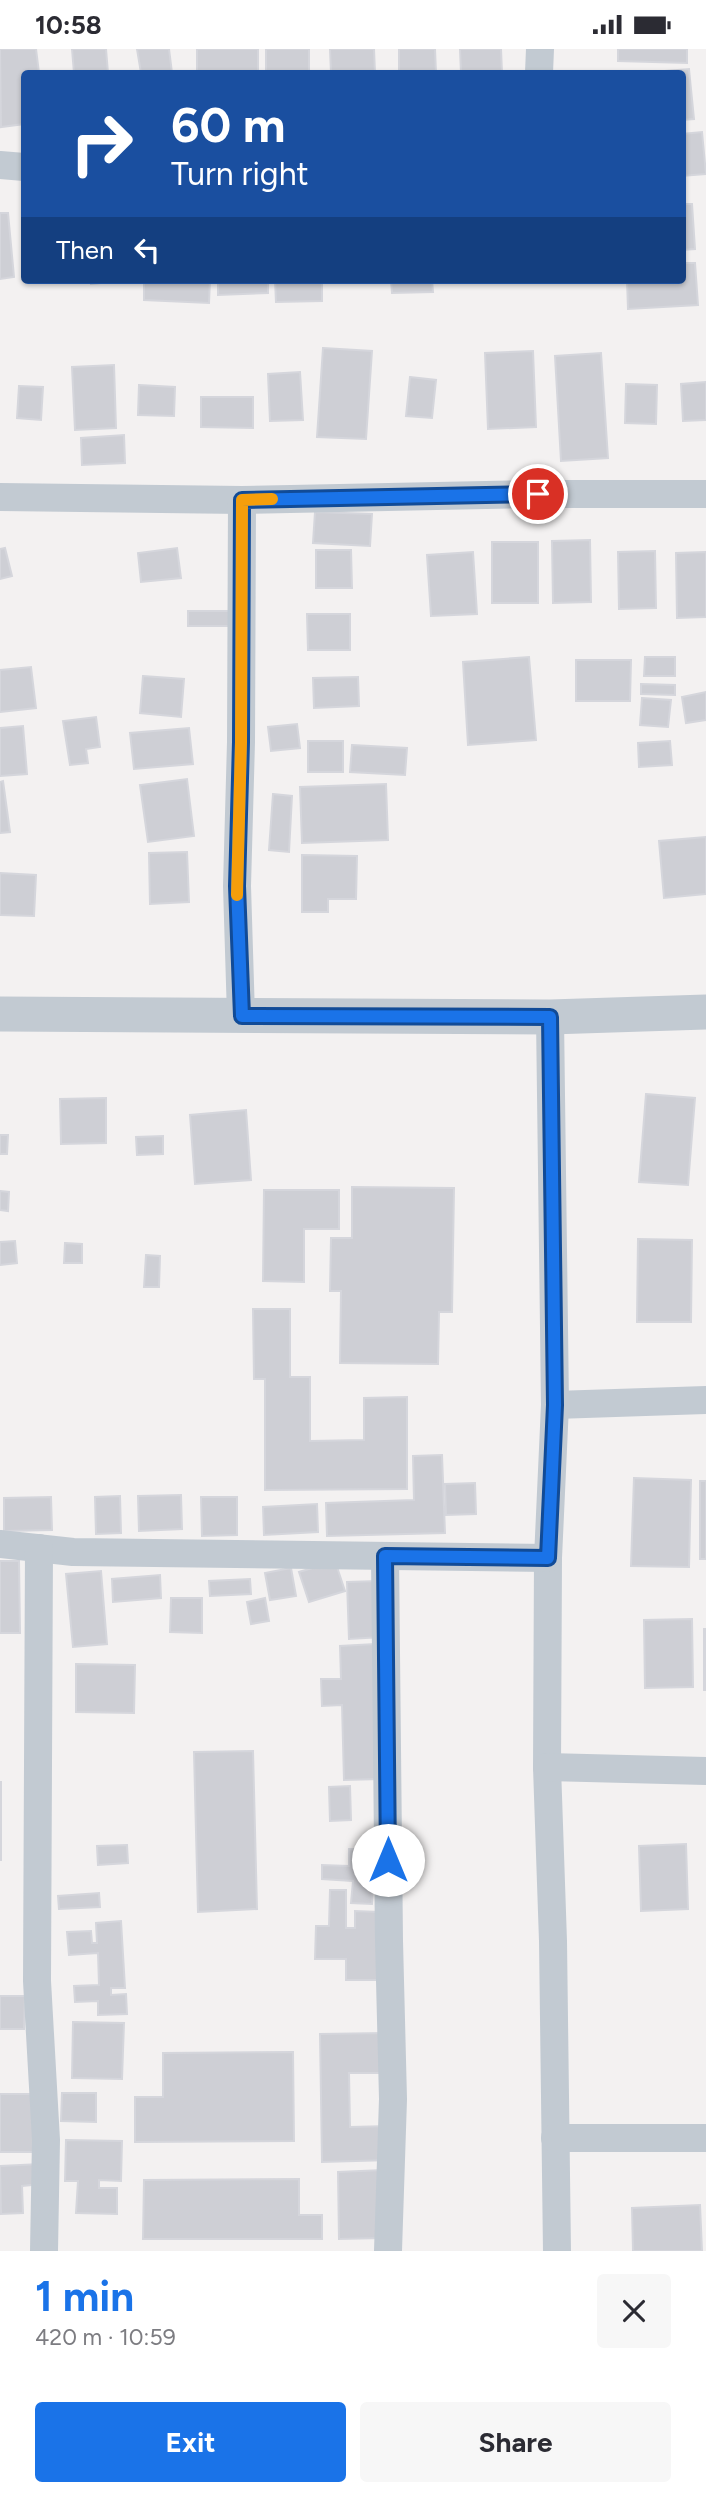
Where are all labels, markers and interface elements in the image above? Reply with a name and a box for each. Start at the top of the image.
text: 10:58 [35,9,102,41]
text: 60 m [171,95,286,154]
icon: right [56,98,147,189]
text: Turn right [171,155,309,193]
icon: left [128,231,166,269]
text: Then [56,234,114,266]
pin [508,464,568,524]
icon: arrive [519,475,557,513]
position arrow [351,1823,425,1897]
text: 1 min [35,2271,134,2322]
button: close [597,2274,671,2348]
text: 420 m · 10:59 [35,2323,176,2351]
button: Exit [35,2402,346,2482]
button: Share [360,2402,671,2482]

